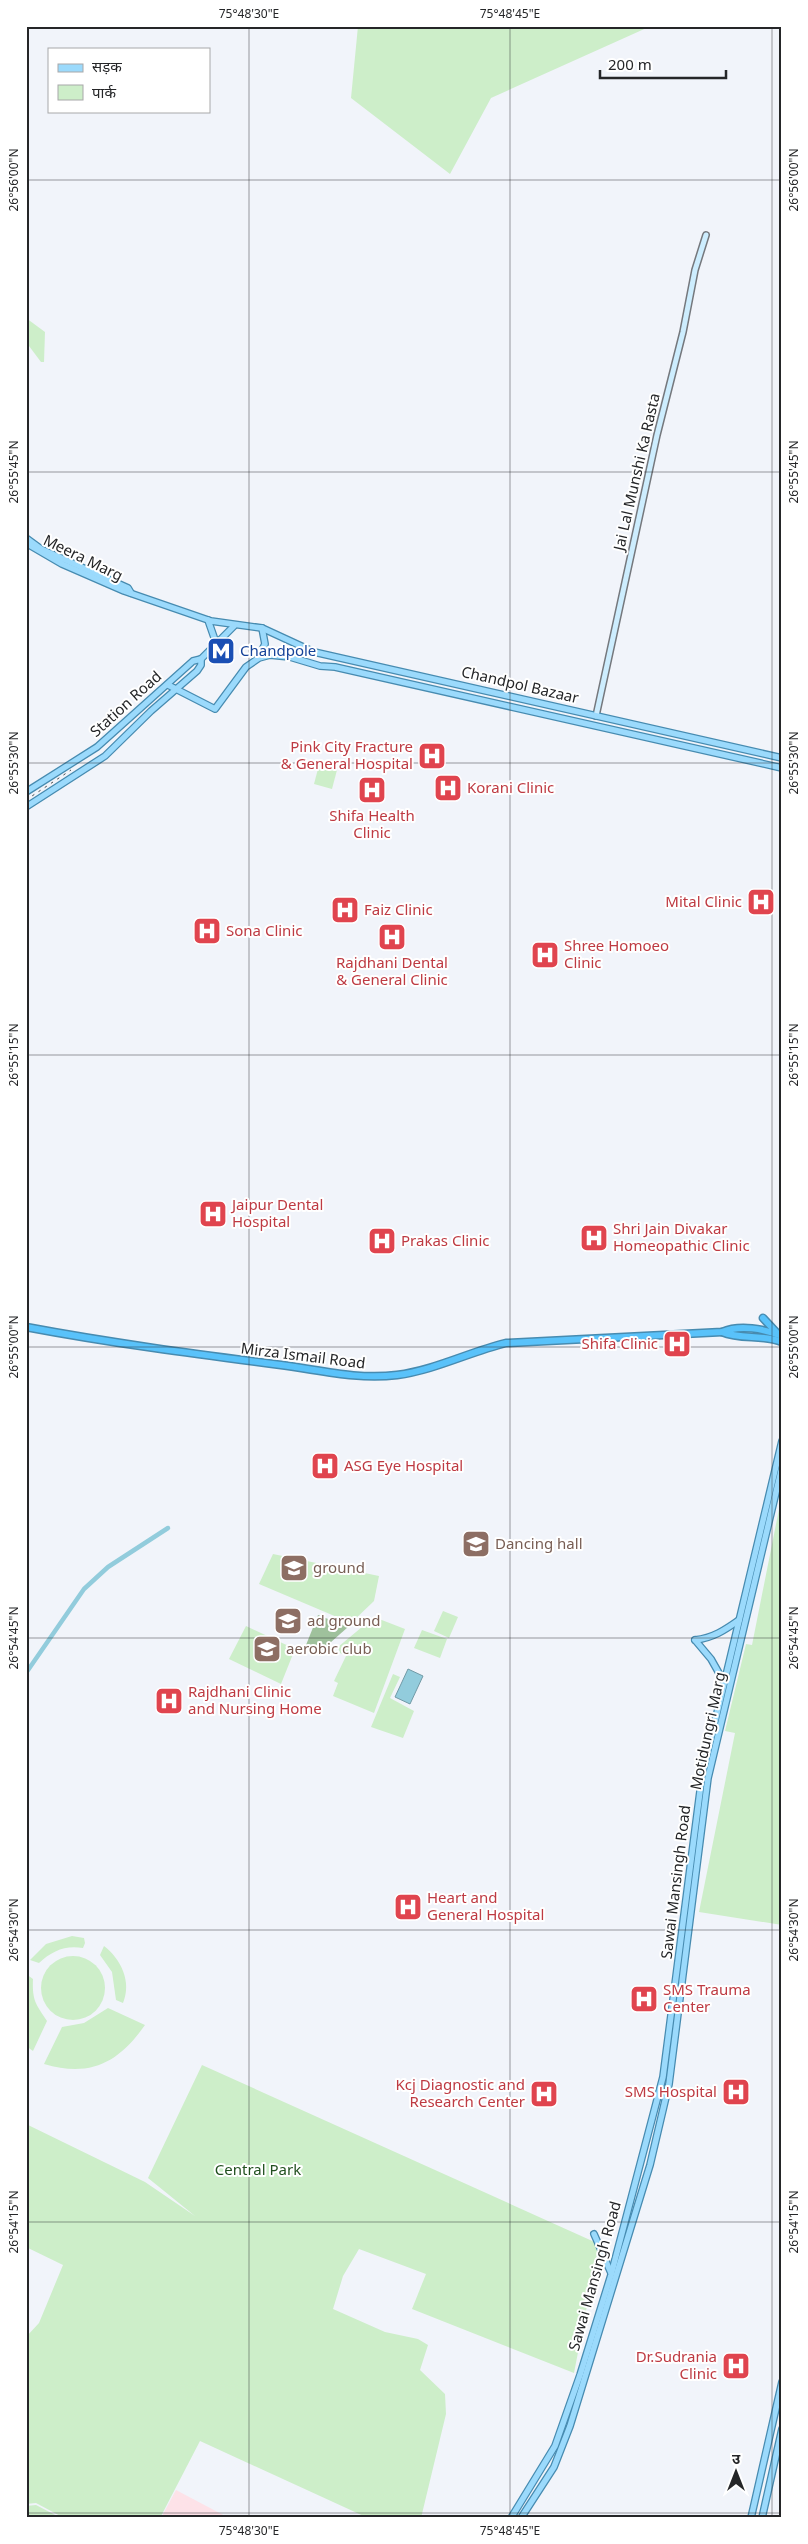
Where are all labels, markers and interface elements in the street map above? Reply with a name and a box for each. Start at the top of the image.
text: 75°48'30"E [219,5,279,22]
text: 75°48'45"E [480,5,540,22]
legend [48,48,210,112]
scale bar [600,48,727,80]
text: 200 m [608,54,652,74]
text: सड़क [92,56,122,76]
text: पार्क [92,82,116,102]
text: 26°56'00"N [5,148,22,212]
text: 26°56'00"N [785,148,802,212]
street label: Jai Lal Munshi Ka Rasta [608,391,664,554]
text: 26°55'45"N [5,440,22,504]
text: 26°55'45"N [785,440,802,504]
street label: Meera Marg [40,529,126,585]
metro station icon: Chandpole [206,636,236,666]
place label: Chandpole [240,640,316,660]
street label: Chandpol Bazaar [460,661,581,707]
street label: Station Road [85,666,165,741]
text: 26°55'30"N [5,731,22,795]
text: 26°55'30"N [785,731,802,795]
place label: Pink City Fracture & General Hospital [281,736,413,773]
hospital icon: Pink City Fracture & General Hospital [417,741,447,771]
hospital icon: Korani Clinic [433,773,463,803]
hospital icon: Shifa Health Clinic [357,775,387,805]
place label: Korani Clinic [467,777,554,797]
place label: Shifa Health Clinic [329,805,415,842]
hospital icon: Mital Clinic [746,887,776,917]
place label: Mital Clinic [665,891,742,911]
hospital icon: Faiz Clinic [330,895,360,925]
place label: Faiz Clinic [364,899,433,919]
hospital icon: Sona Clinic [192,916,222,946]
place label: Sona Clinic [226,920,302,940]
hospital icon: Rajdhani Dental & General Clinic [377,922,407,952]
place label: Shree Homoeo Clinic [564,935,669,972]
hospital icon: Shree Homoeo Clinic [530,940,560,970]
place label: Rajdhani Dental & General Clinic [336,952,448,989]
text: 26°55'15"N [5,1023,22,1087]
text: 26°55'15"N [785,1023,802,1087]
place label: Jaipur Dental Hospital [230,1194,323,1231]
hospital icon: Jaipur Dental Hospital [198,1199,228,1229]
place label: Shri Jain Divakar Homeopathic Clinic [613,1218,750,1255]
hospital icon: Shri Jain Divakar Homeopathic Clinic [579,1223,609,1253]
hospital icon: Prakas Clinic [367,1226,397,1256]
place label: Prakas Clinic [401,1230,489,1250]
text: 26°55'00"N [5,1315,22,1379]
text: 26°55'00"N [785,1315,802,1379]
hospital icon: Shifa Clinic [662,1329,692,1359]
place label: Shifa Clinic [582,1333,658,1353]
street label: Mirza Ismail Road [240,1337,367,1373]
hospital icon: ASG Eye Hospital [310,1451,340,1481]
place label: ASG Eye Hospital [344,1455,463,1475]
school or university icon: Dancing hall [461,1529,491,1559]
place label: Dancing hall [495,1533,583,1553]
school or university icon: ground [279,1553,309,1583]
place label: ground [313,1557,365,1577]
text: 26°54'45"N [5,1606,22,1670]
school or university icon: ad ground [273,1606,303,1636]
text: 26°54'45"N [785,1606,802,1670]
place label: ad ground [307,1610,381,1630]
school or university icon: aerobic club [252,1634,282,1664]
place label: aerobic club [286,1638,372,1658]
street label: Motidungri Marg [685,1670,729,1792]
place label: Rajdhani Clinic and Nursing Home [188,1681,322,1718]
hospital icon: Rajdhani Clinic and Nursing Home [154,1686,184,1716]
street label: Sawai Mansingh Road [656,1804,694,1960]
place label: Heart and General Hospital [427,1887,544,1924]
hospital icon: Heart and General Hospital [393,1892,423,1922]
text: 26°54'30"N [5,1898,22,1962]
text: 26°54'30"N [785,1898,802,1962]
place label: SMS Trauma Center [663,1979,751,2016]
hospital icon: SMS Trauma Center [629,1984,659,2014]
place label: Kcj Diagnostic and Research Center [395,2074,525,2111]
hospital icon: SMS Hospital [721,2077,751,2107]
hospital icon: Kcj Diagnostic and Research Center [529,2079,559,2109]
place label: SMS Hospital [625,2081,717,2101]
park label: Central Park [215,2159,301,2179]
text: 26°54'15"N [5,2190,22,2254]
text: 26°54'15"N [785,2190,802,2254]
street label: Sawai Mansingh Road [563,2199,625,2353]
place label: Dr.Sudrania Clinic [636,2346,717,2383]
hospital icon: Dr.Sudrania Clinic [721,2351,751,2381]
north arrow [710,2446,760,2496]
text: उ [732,2449,741,2468]
text: 75°48'30"E [219,2522,279,2539]
text: 75°48'45"E [480,2522,540,2539]

